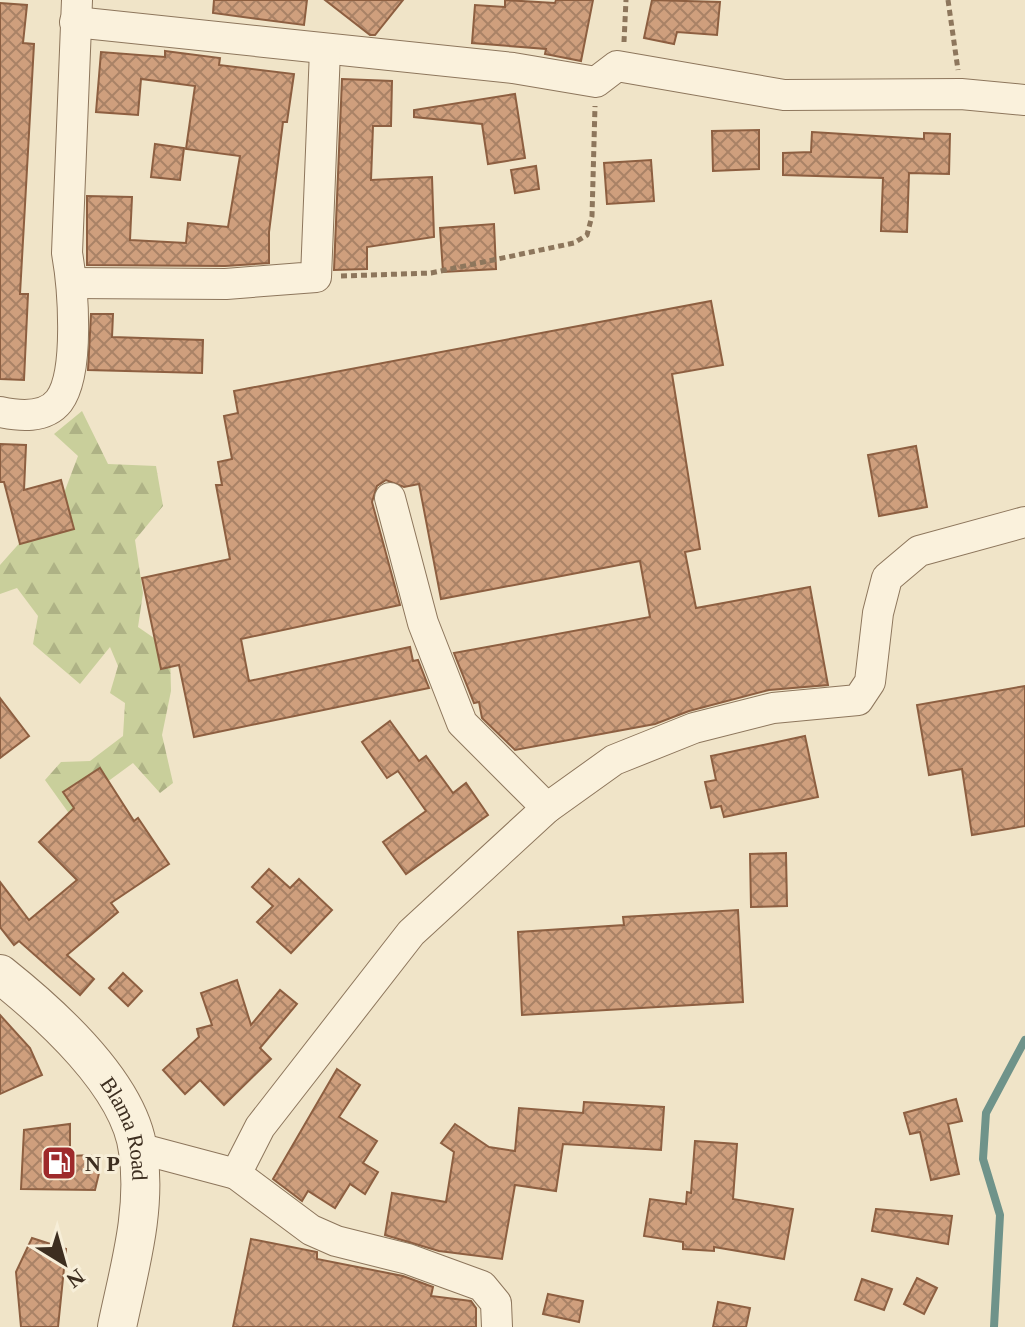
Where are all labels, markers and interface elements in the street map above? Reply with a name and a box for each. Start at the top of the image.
street label: Blama Road [95,1072,153,1181]
fuel station icon: N P [40,1144,78,1182]
place label: N P [85,1151,120,1176]
north arrow [24,1223,104,1303]
text: N [62,1264,90,1293]

